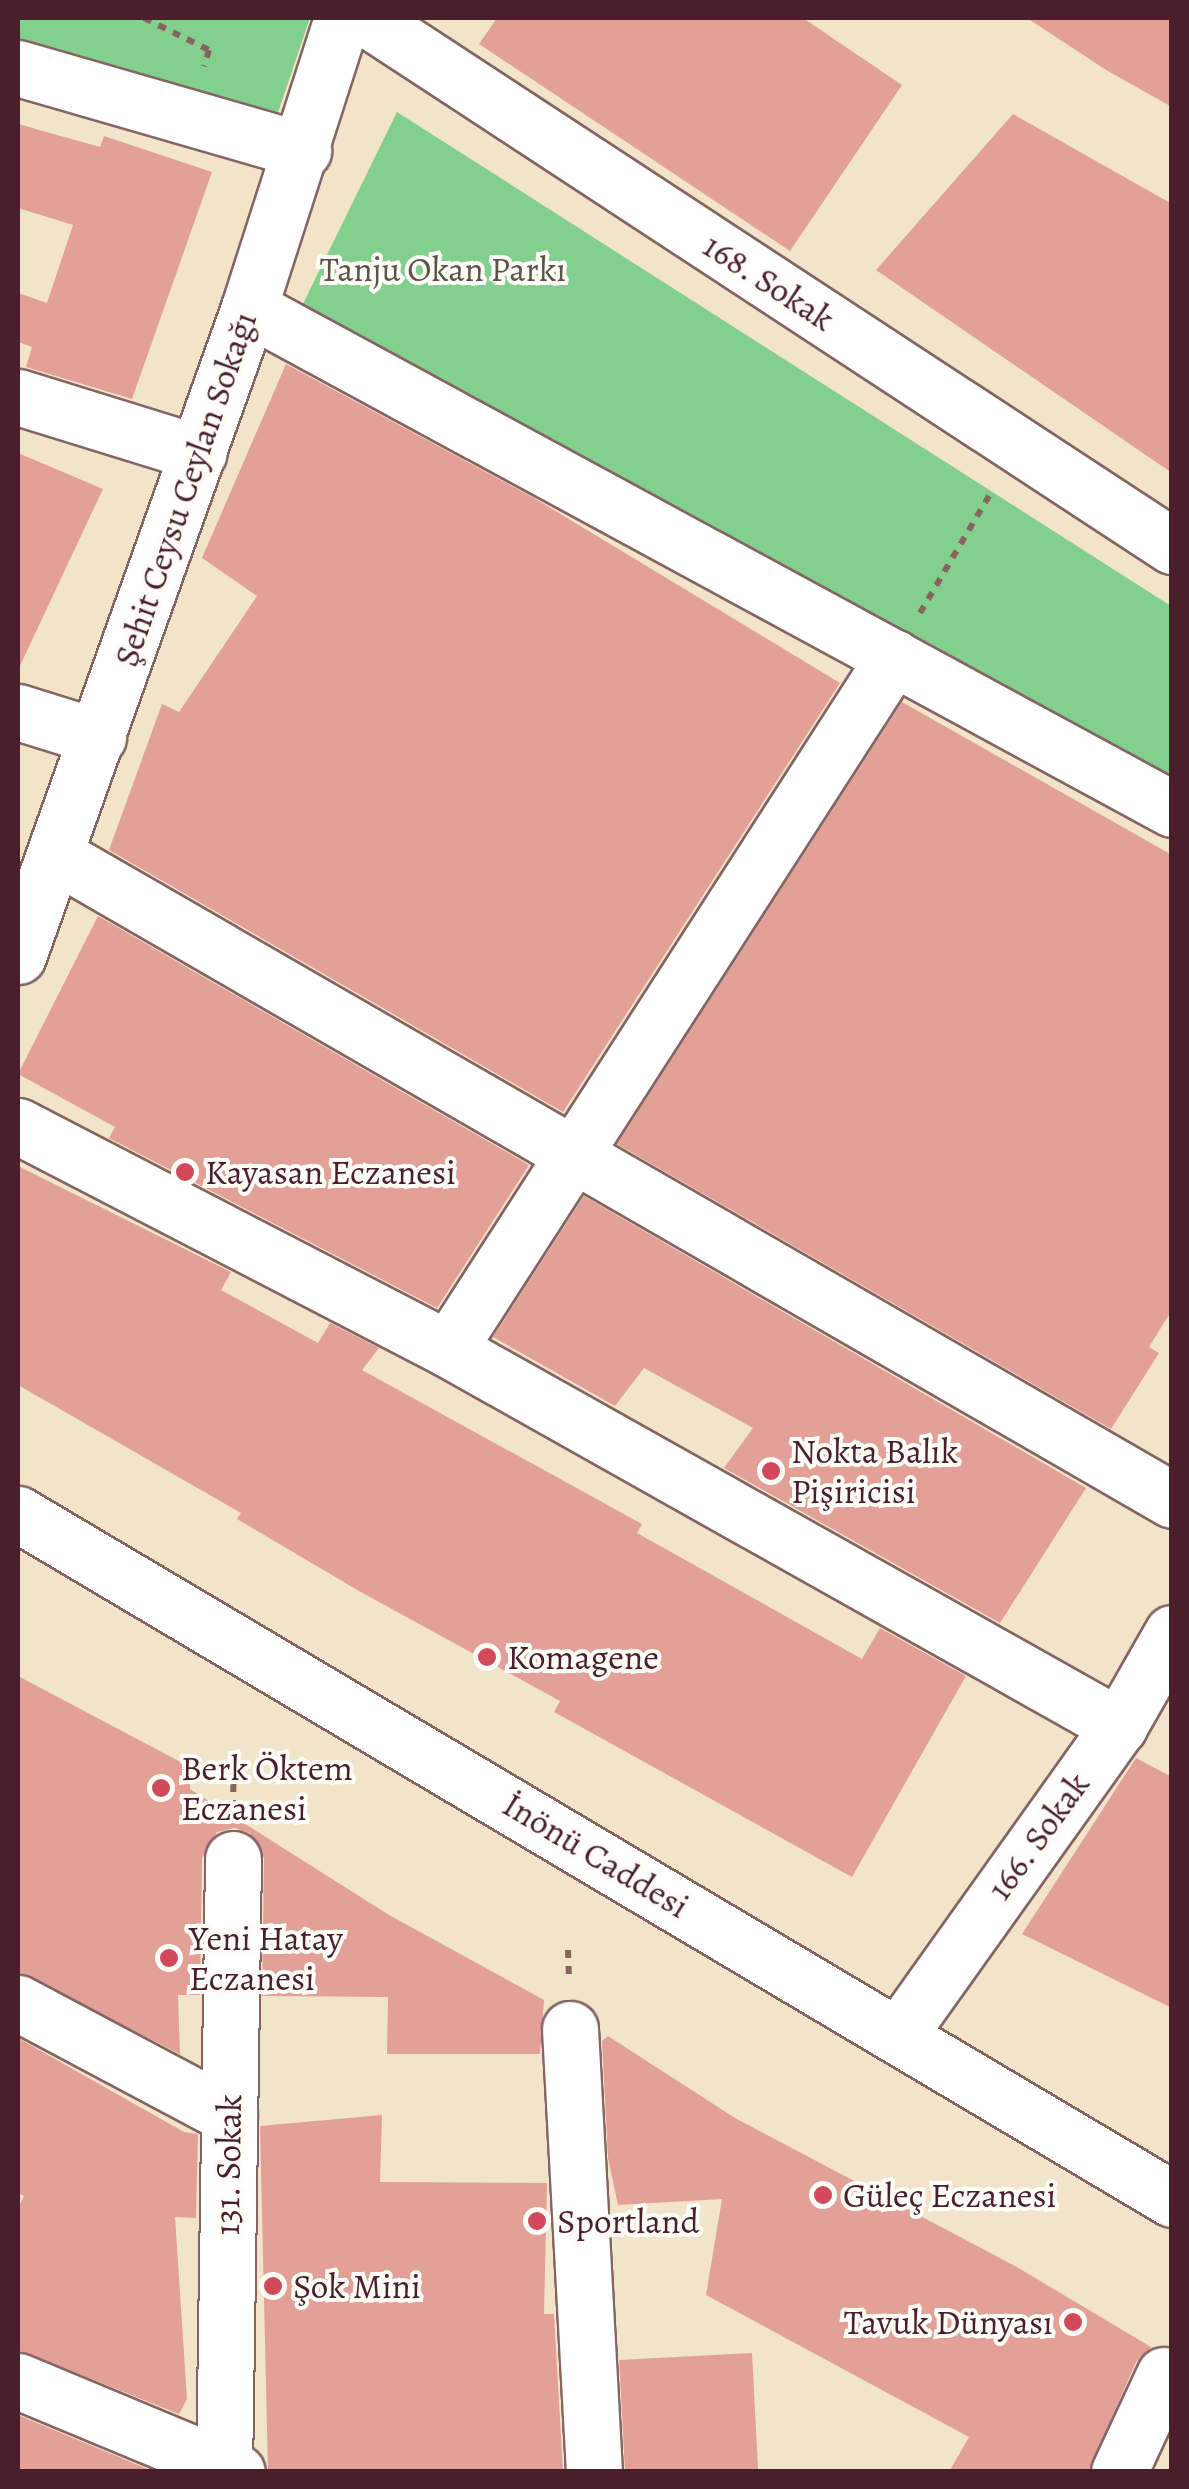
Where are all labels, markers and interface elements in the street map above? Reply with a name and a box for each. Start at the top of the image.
street label: 168. Sokak [695,224,843,340]
park label: Tanju Okan Parkı [320,248,566,290]
street label: Şehit Ceysu Ceylan Sokağı [105,306,265,672]
place label: Kayasan Eczanesi [205,1151,456,1193]
marker: Kayasan Eczanesi [174,1161,196,1183]
place label: Nokta Balık Pişiricisi [791,1430,958,1512]
marker: Nokta Balık Pişiricisi [760,1460,782,1482]
place label: Komagene [507,1636,659,1678]
marker: Komagene [476,1646,498,1668]
place label: Berk Öktem Eczanesi [181,1747,353,1829]
street label: 166. Sokak [978,1764,1098,1908]
marker: Berk Öktem Eczanesi [150,1777,172,1799]
street label: İnönü Caddesi [495,1783,697,1927]
place label: Yeni Hatay Eczanesi [189,1917,343,1999]
marker: Yeni Hatay Eczanesi [158,1947,180,1969]
street label: 131. Sokak [206,2094,250,2236]
place label: Güleç Eczanesi [843,2174,1056,2216]
marker: Güleç Eczanesi [812,2184,834,2206]
place label: Sportland [557,2200,699,2242]
marker: Sportland [526,2210,548,2232]
place label: Şok Mini [293,2265,421,2307]
marker: Şok Mini [262,2275,284,2297]
place label: Tavuk Dünyası [844,2301,1053,2343]
marker: Tavuk Dünyası [1062,2311,1084,2333]

